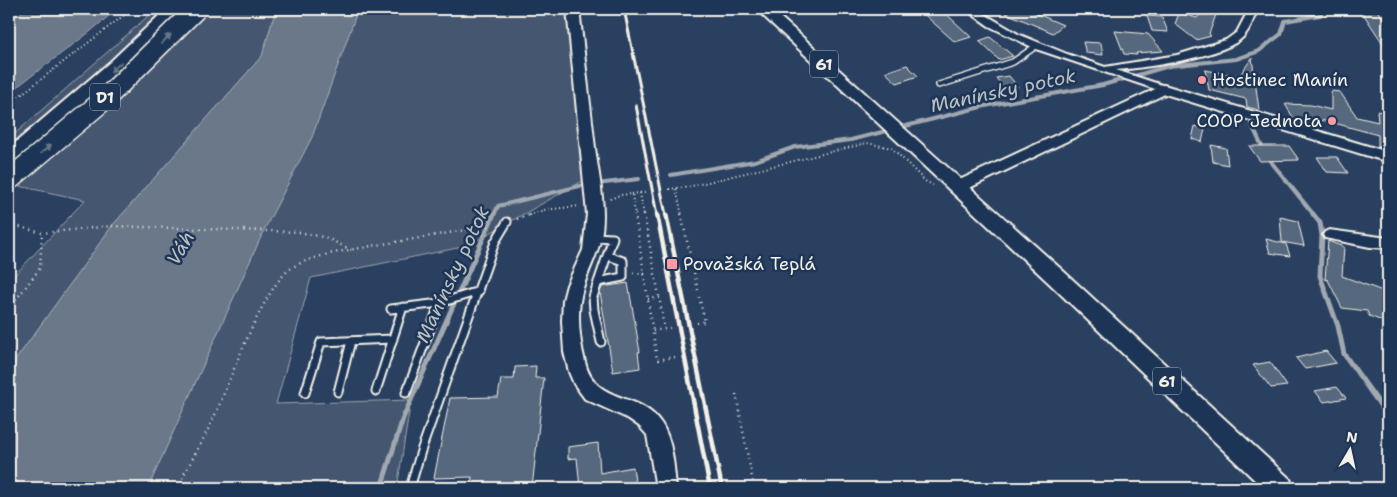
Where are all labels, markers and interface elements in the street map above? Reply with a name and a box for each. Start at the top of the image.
one-way arrow [160,33,172,45]
road number: 61 [810,51,838,78]
one-way arrow [110,61,122,73]
water label: Manínsky potok [928,63,1078,118]
place label: Hostinec Manín [1212,68,1348,92]
marker: Hostinec Manín [1196,74,1208,86]
road number: D1 [90,84,120,110]
place label: COOP Jednota [1196,109,1322,133]
marker: COOP Jednota [1326,115,1338,127]
one-way arrow [39,143,52,154]
water label: Manínsky potok [410,202,495,347]
water label: Váh [161,227,200,270]
place label: Považská Teplá [683,252,816,276]
marker: Považská Teplá [665,257,679,271]
road number: 61 [1153,368,1181,394]
north arrow [1324,424,1374,474]
text: N [1345,427,1359,447]

